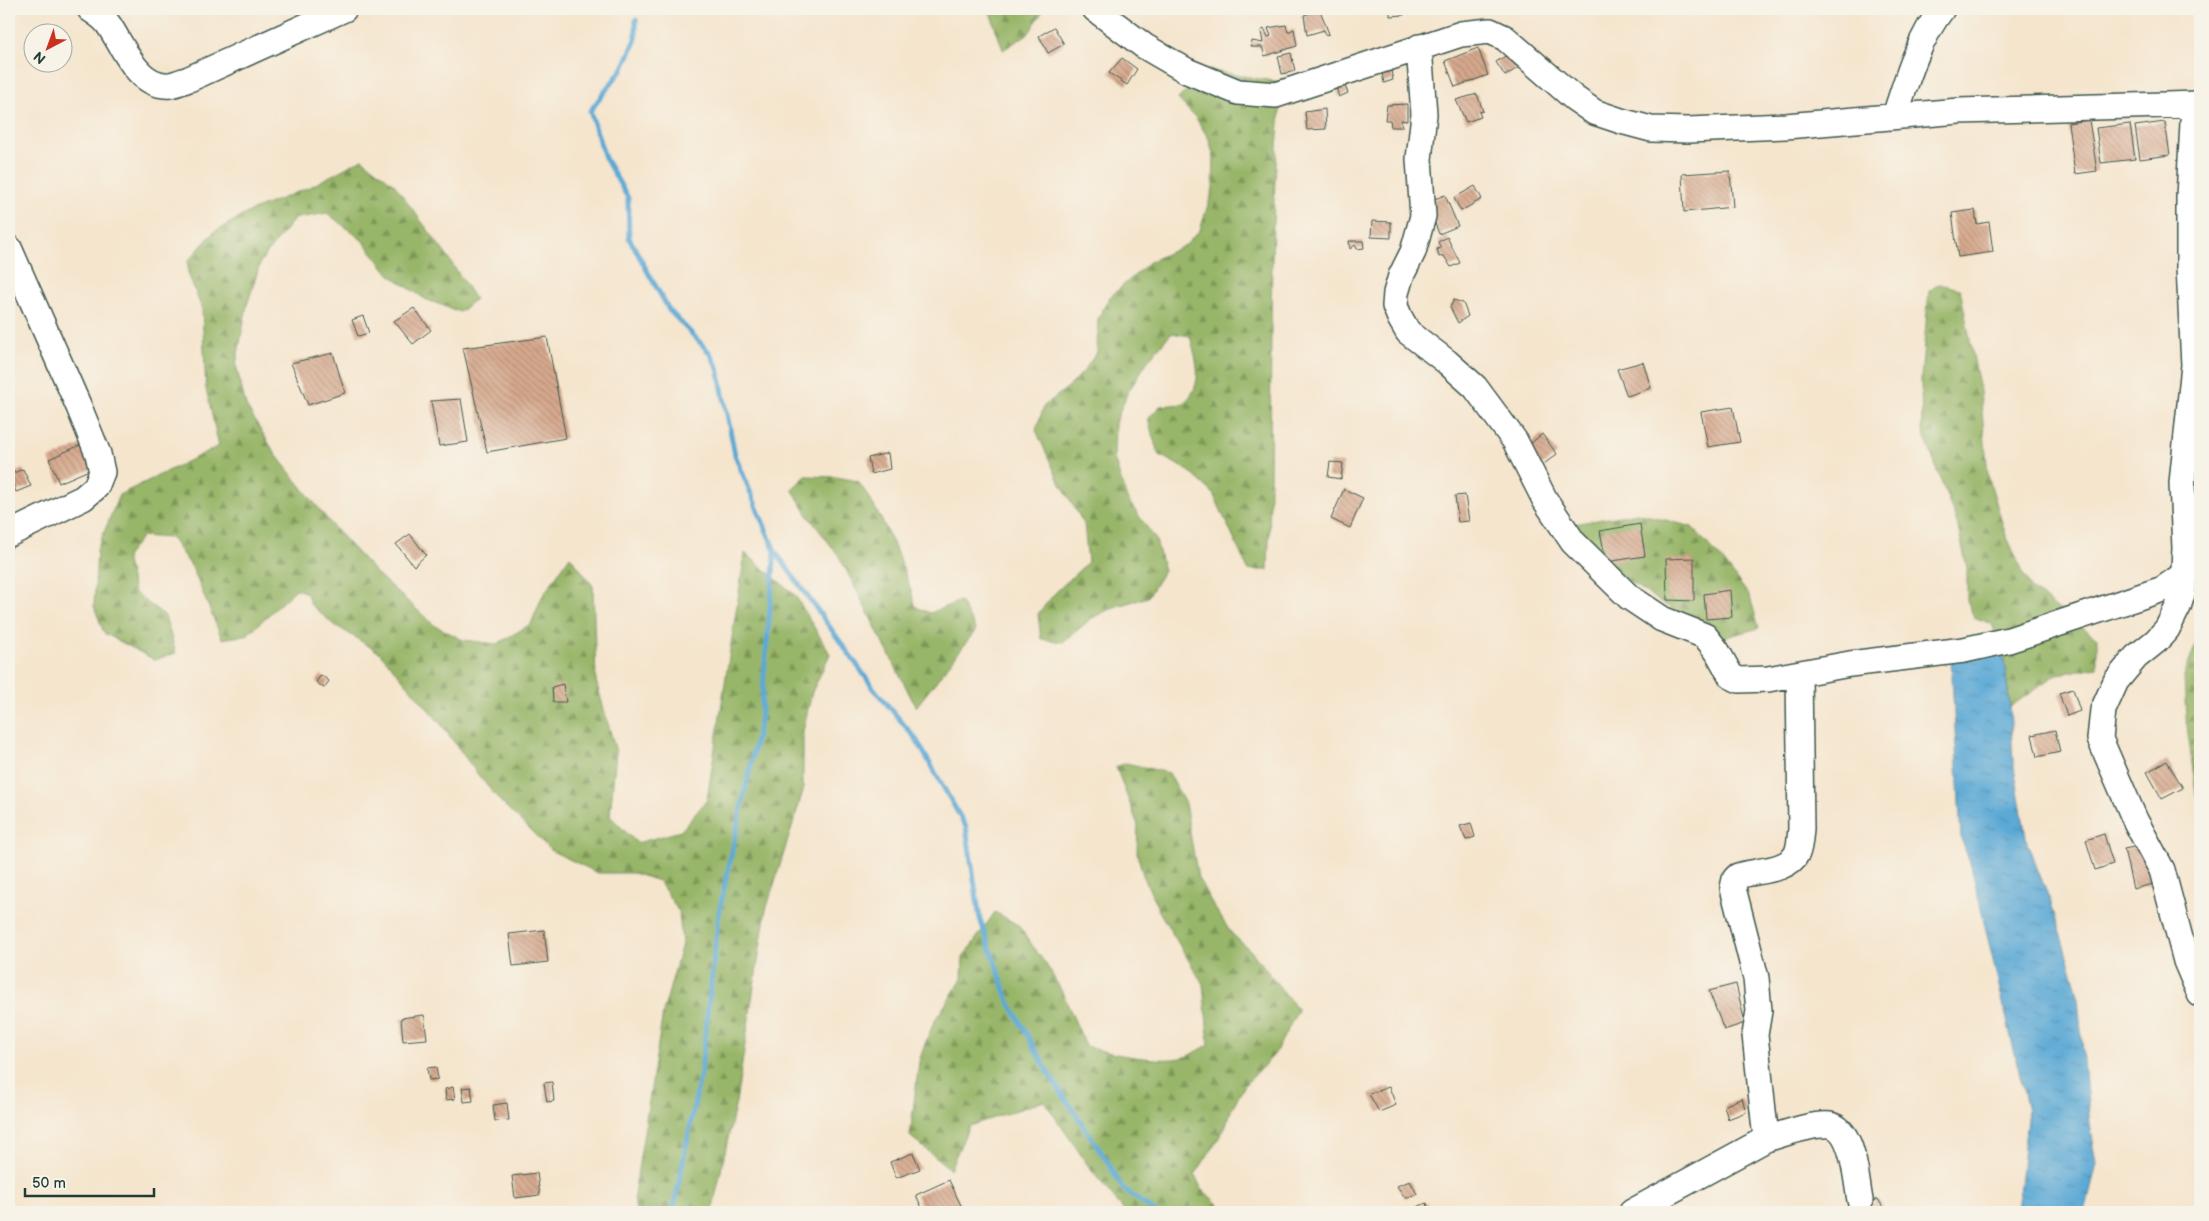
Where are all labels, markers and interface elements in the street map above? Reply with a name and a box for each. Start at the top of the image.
north arrow [22,22,72,72]
text: N [30,48,49,67]
scale bar [25,1166,154,1198]
text: 50 m [32,1174,66,1193]

